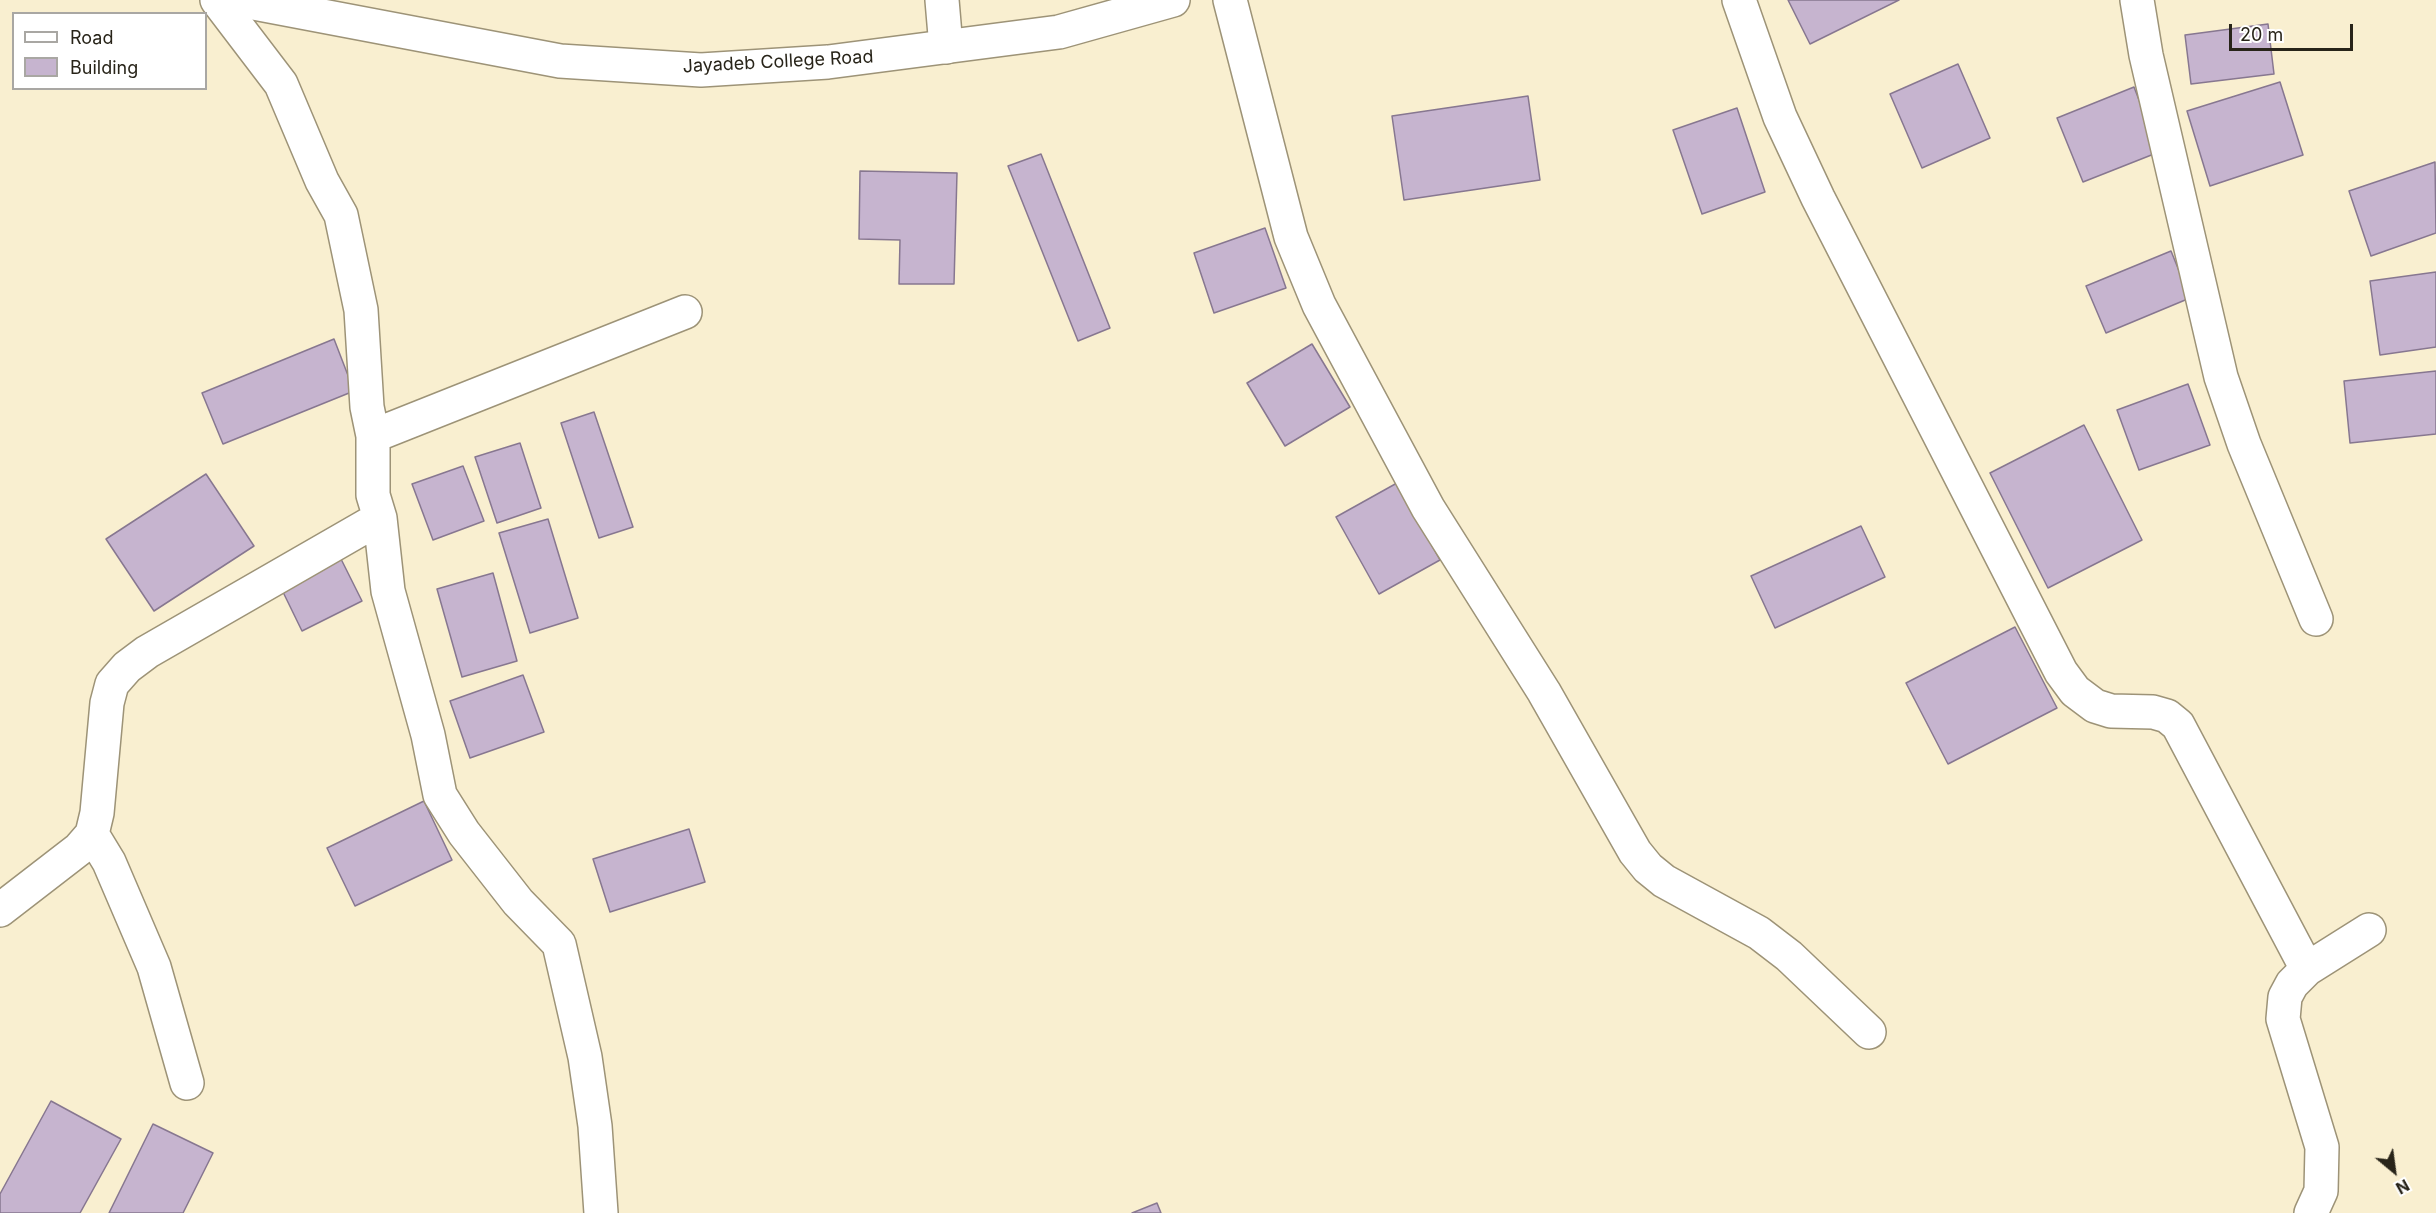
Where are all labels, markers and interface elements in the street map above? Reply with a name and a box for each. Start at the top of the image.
legend [12,12,207,90]
scale bar [2232,12,2356,50]
text: 20 m [2240,24,2283,45]
text: Road [70,27,113,48]
street label: Jayadeb College Road [682,46,874,78]
text: Building [70,57,138,78]
north arrow [2364,1141,2424,1201]
text: N [2393,1175,2413,1198]

